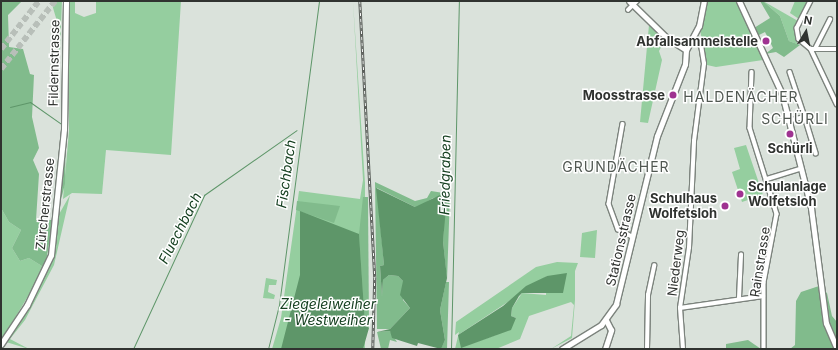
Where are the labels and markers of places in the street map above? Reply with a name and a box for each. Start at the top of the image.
place label: Abfallsammelstelle [636,33,758,49]
marker: Abfallsammelstelle [761,36,771,46]
place label: Moosstrasse [583,87,665,103]
marker: Moosstrasse [668,90,678,100]
marker: Schürli [785,129,795,139]
place label: Schürli [768,140,812,156]
place label: Schulanlage Wolfetsloh [748,179,827,210]
marker: Schulanlage Wolfetsloh [735,189,745,199]
place label: Schulhaus Wolfetsloh [648,191,717,222]
marker: Schulhaus Wolfetsloh [720,201,730,211]

